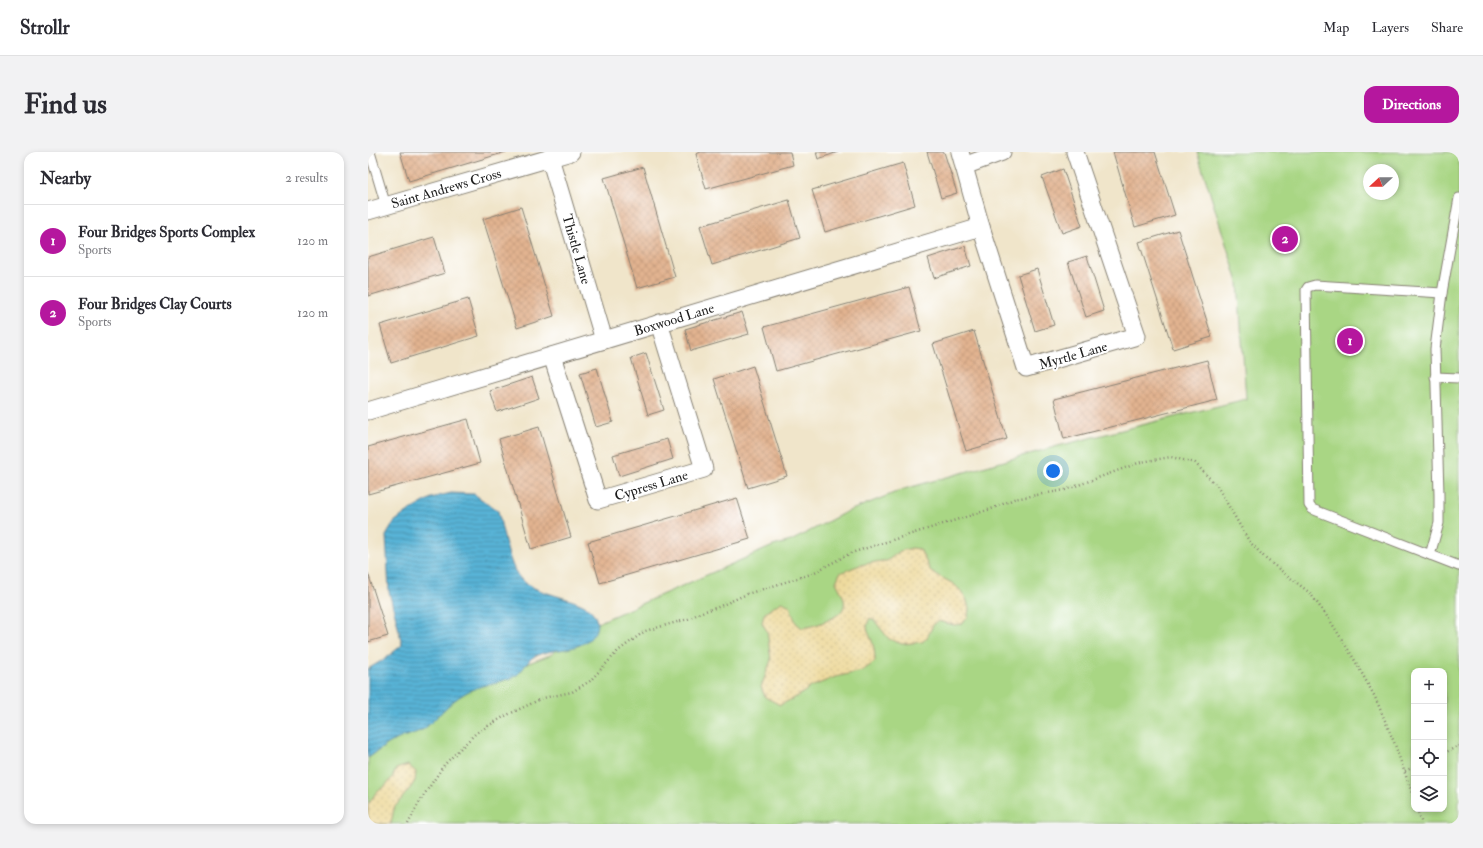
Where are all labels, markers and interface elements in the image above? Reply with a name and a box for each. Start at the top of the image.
text: Strollr [20,16,70,40]
text: Map [1323,19,1349,36]
text: Layers [1371,19,1409,36]
text: Share [1431,19,1463,36]
button: Directions [1364,86,1459,123]
text: Find us [24,87,107,122]
north arrow [1363,164,1399,200]
street label: Saint Andrews Cross [389,165,503,212]
text: Nearby [40,168,91,189]
text: 2 results [285,170,328,186]
street label: Thistle Lane [558,212,595,286]
text: Four Bridges Sports Complex [78,223,255,242]
pin: 2 [1272,224,1298,254]
text: 1 [51,233,55,249]
text: 120 m [297,233,328,249]
text: Sports [78,242,112,258]
text: Four Bridges Clay Courts [78,295,232,314]
street label: Boxwood Lane [632,299,716,340]
text: 2 [50,305,56,321]
text: 120 m [297,305,328,321]
text: Sports [78,314,112,330]
pin: 1 [1337,326,1363,356]
street label: Myrtle Lane [1037,338,1110,374]
your location [1043,461,1063,481]
street label: Cypress Lane [612,466,690,506]
map controls [1411,668,1447,812]
button: + [1411,668,1447,704]
button: − [1411,704,1447,740]
button: locate [1411,740,1447,776]
button: layers [1411,776,1447,812]

